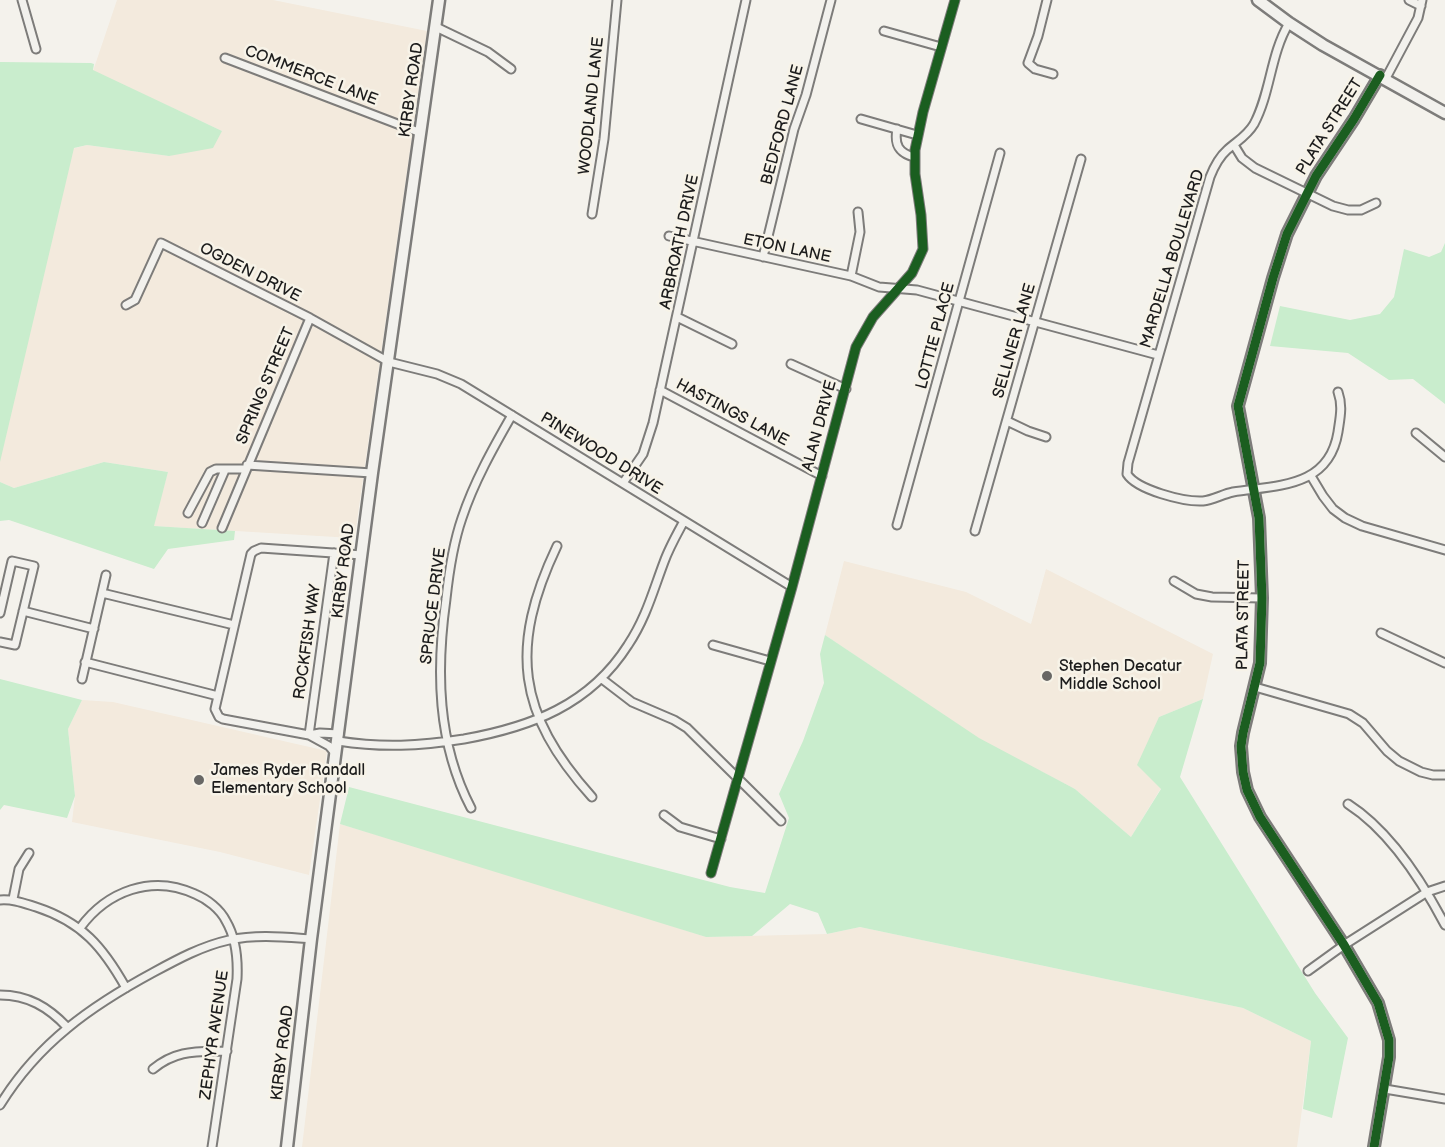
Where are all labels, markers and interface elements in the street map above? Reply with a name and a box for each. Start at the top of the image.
street label: WOODLAND LANE [575,36,609,176]
street label: KIRBY ROAD [396,41,428,139]
street label: COMMERCE LANE [242,42,380,110]
street label: BEDFORD LANE [758,63,808,187]
street label: PLATA STREET [1293,75,1367,179]
street label: MARDELLA BOULEVARD [1137,167,1209,351]
street label: ARBROATH DRIVE [656,173,704,311]
street label: ETON LANE [741,230,833,268]
street label: OGDEN DRIVE [196,239,304,307]
street label: LOTTIE PLACE [913,281,959,391]
street label: SELLNER LANE [989,281,1041,401]
street label: SPRING STREET [233,324,299,448]
street label: HASTINGS LANE [672,375,792,451]
street label: ALAN DRIVE [799,378,841,474]
street label: PINEWOOD DRIVE [536,409,666,499]
street label: KIRBY ROAD [329,522,359,620]
street label: SPRUCE DRIVE [417,547,451,665]
street label: PLATA STREET [1233,560,1255,670]
street label: ROCKFISH WAY [290,583,326,701]
place label: Stephen Decatur Middle School [1059,657,1182,695]
marker: Stephen Decatur Middle School [1040,669,1054,683]
place label: James Ryder Randall Elementary School [211,761,365,799]
marker: James Ryder Randall Elementary School [192,773,206,787]
street label: ZEPHYR AVENUE [196,969,234,1101]
street label: KIRBY ROAD [268,1004,298,1102]

